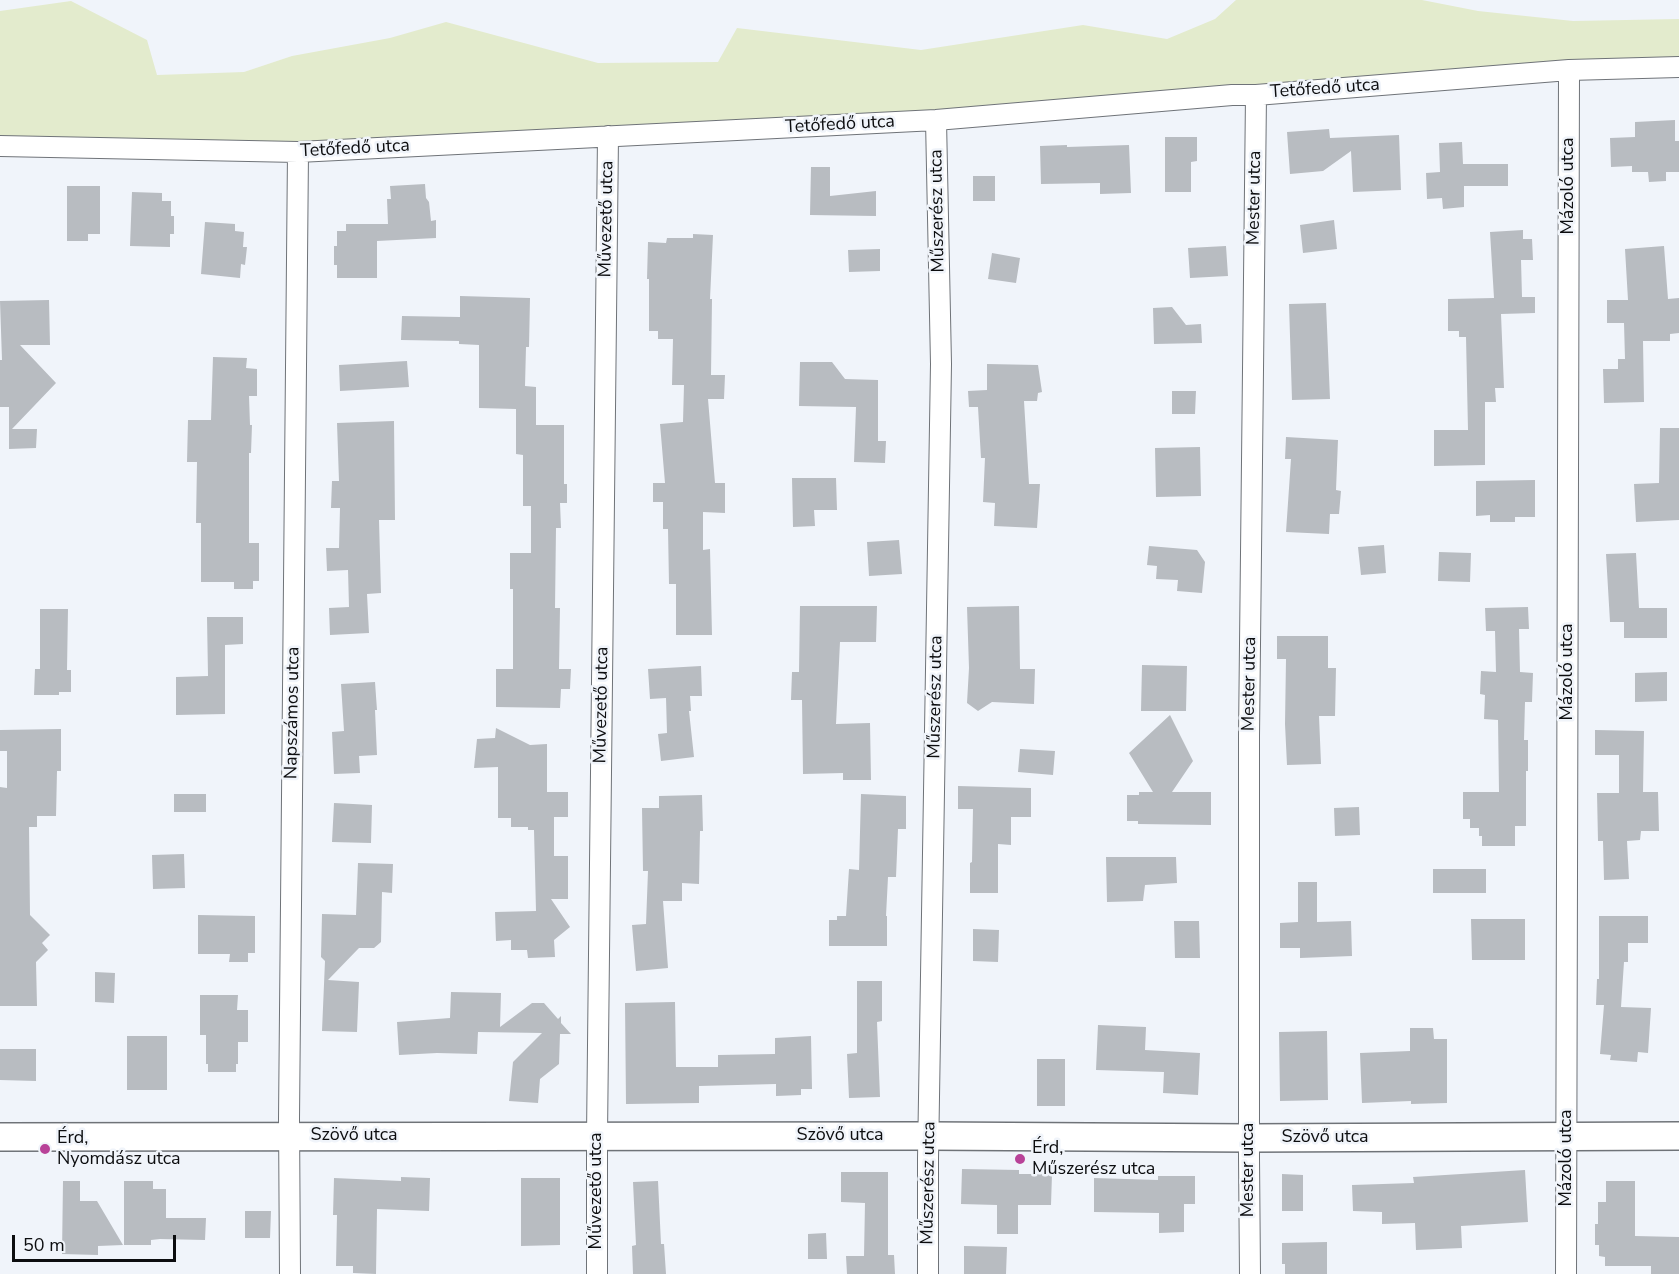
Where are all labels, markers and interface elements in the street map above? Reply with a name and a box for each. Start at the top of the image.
street label: Tetőfedő utca [1270,74,1380,104]
street label: Tetőfedő utca [785,111,895,139]
street label: Tetőfedő utca [300,135,410,163]
street label: Mázoló utca [1558,137,1580,235]
street label: Műszerész utca [926,149,950,273]
street label: Mester utca [1243,151,1267,245]
street label: Művezető utca [595,160,619,278]
street label: Mázoló utca [1557,623,1579,721]
street label: Műszerész utca [924,635,948,759]
street label: Mester utca [1238,637,1262,731]
street label: Művezető utca [590,646,614,764]
street label: Napszámos utca [281,647,305,779]
street label: Mázoló utca [1556,1109,1578,1207]
street label: Műszerész utca [917,1121,941,1245]
street label: Mester utca [1238,1123,1260,1217]
street label: Szövő utca [311,1125,397,1147]
street label: Szövő utca [797,1125,883,1147]
street label: Szövő utca [1282,1127,1368,1149]
place label: Érd, Nyomdász utca [57,1128,181,1170]
street label: Művezető utca [586,1133,608,1249]
place label: Érd, Műszerész utca [1032,1138,1155,1180]
marker: Érd, Nyomdász utca [38,1142,52,1156]
marker: Érd, Műszerész utca [1013,1152,1027,1166]
scale bar [15,1223,178,1261]
text: 50 m [23,1233,65,1257]

